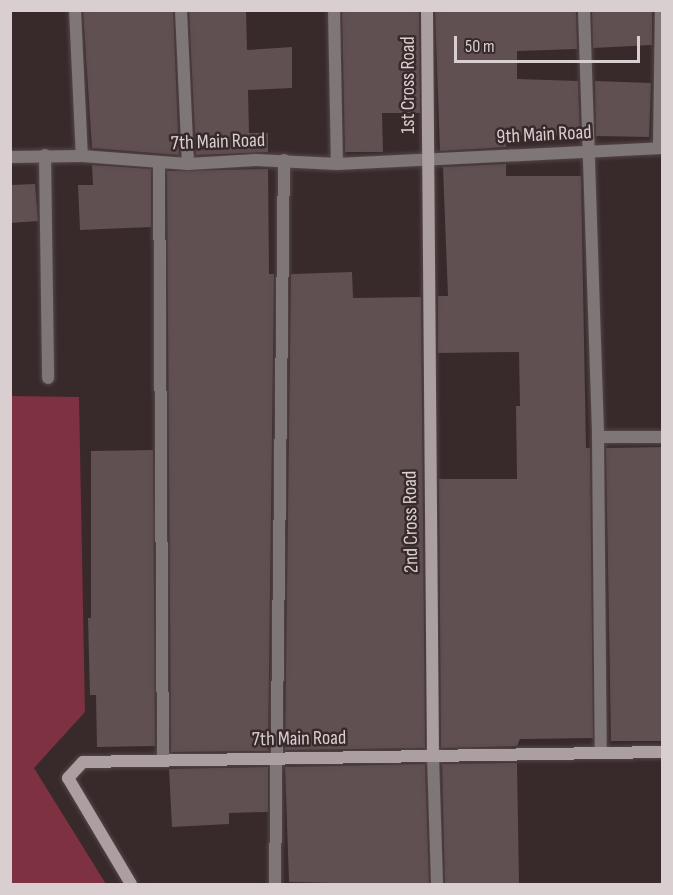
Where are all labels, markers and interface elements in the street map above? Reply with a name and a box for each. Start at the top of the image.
scale bar [457,24,643,62]
street label: 1st Cross Road [396,36,420,134]
text: 50 m [465,36,495,57]
street label: 9th Main Road [496,121,592,149]
street label: 7th Main Road [170,128,266,156]
street label: 2nd Cross Road [398,471,424,573]
street label: 7th Main Road [252,726,346,752]

